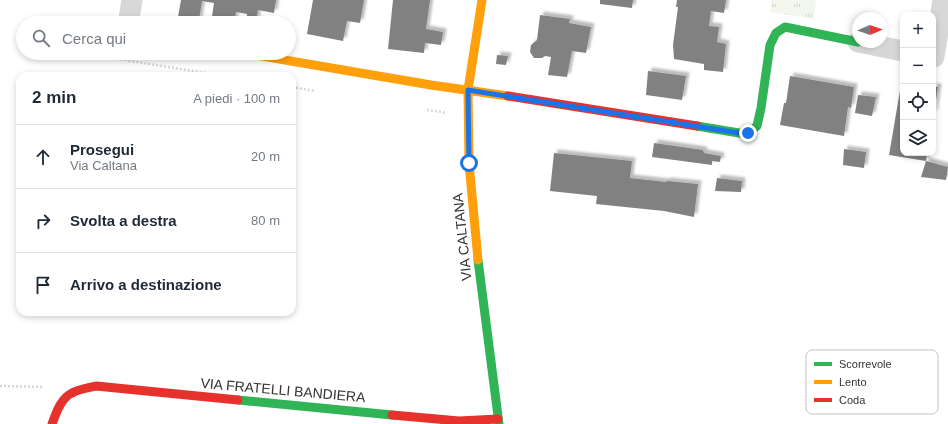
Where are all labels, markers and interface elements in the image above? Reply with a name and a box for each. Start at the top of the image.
north arrow [852,12,888,48]
map controls [900,12,936,156]
button: + [900,12,936,48]
search box [16,16,296,60]
icon: search [30,27,52,49]
text: Cerca qui [62,30,126,47]
button: − [900,48,936,84]
button: locate [900,84,936,120]
text: 2 min [32,88,76,107]
text: A piedi · 100 m [193,91,280,106]
button: layers [900,120,936,156]
route end [739,124,757,142]
text: Prosegui [70,141,134,158]
icon: ahead [32,146,54,168]
text: 20 m [251,149,280,164]
route start [460,154,478,172]
text: Via Caltana [70,158,137,173]
street label: VIA CALTANA [449,192,475,282]
icon: right [32,210,54,232]
text: Svolta a destra [70,212,177,229]
text: 80 m [251,213,280,228]
icon: arrive [32,274,54,296]
text: Arrivo a destinazione [70,276,222,293]
legend [806,350,938,414]
text: Scorrevole [839,358,892,370]
street label: VIA FRATELLI BANDIERA [200,375,367,405]
text: Lento [839,376,867,388]
text: Coda [839,394,866,406]

